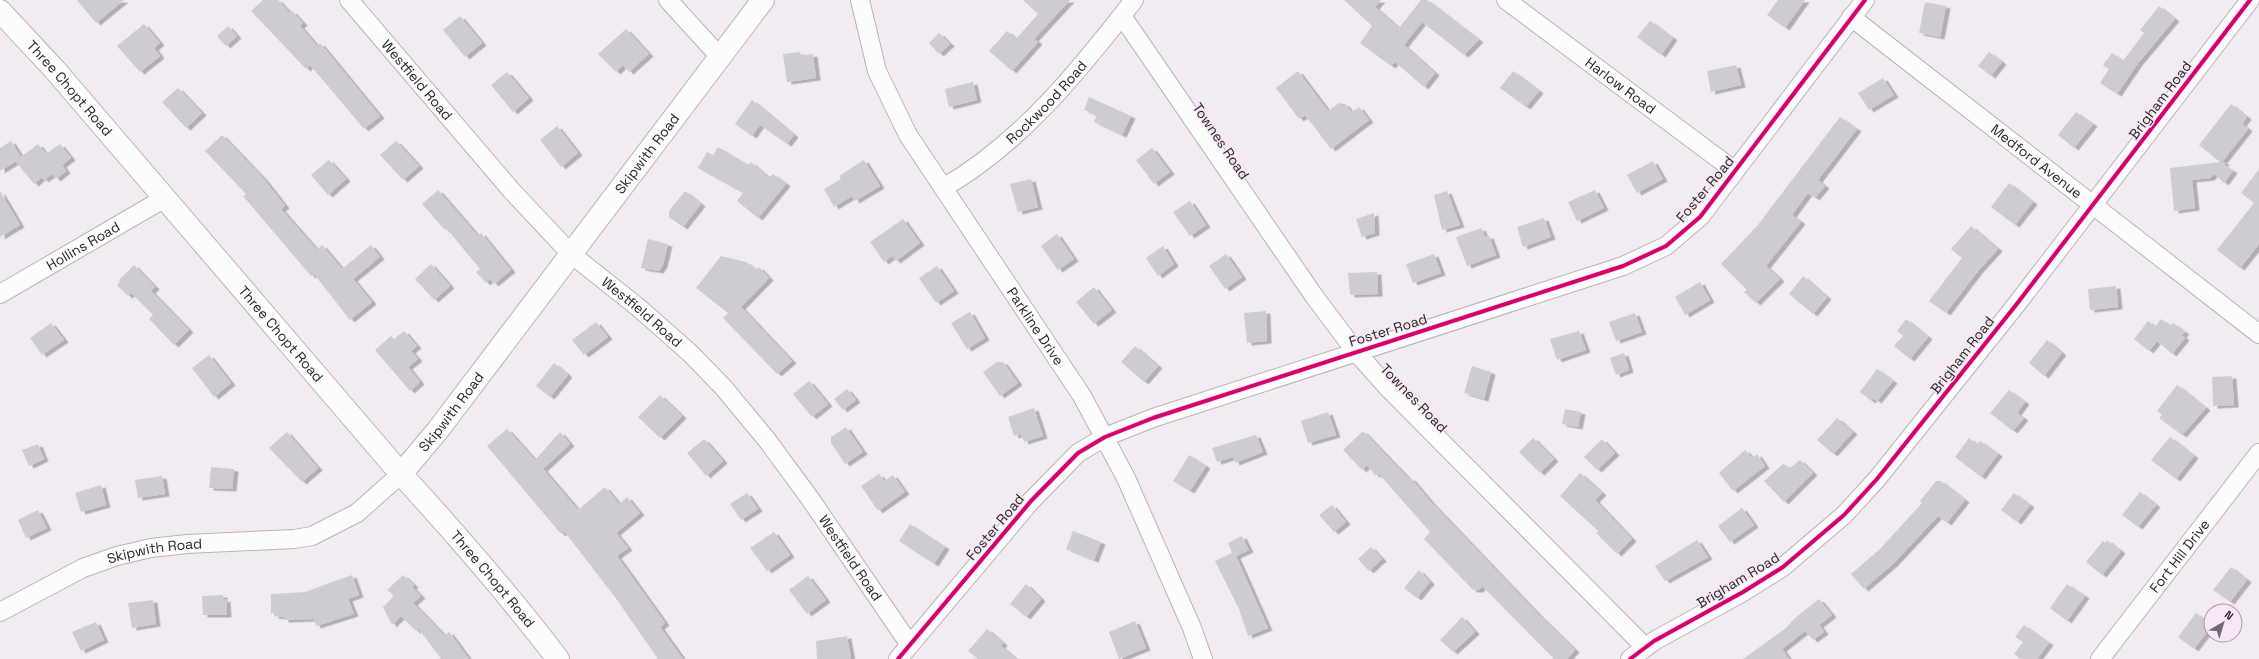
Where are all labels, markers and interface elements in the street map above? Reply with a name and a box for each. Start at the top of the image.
street label: Three Chopt Road [23,36,117,140]
street label: Westfield Road [378,36,456,124]
street label: Harlow Road [1582,53,1660,118]
street label: Rockwood Road [1002,57,1091,148]
street label: Brigham Road [2125,57,2195,143]
street label: Townes Road [1189,99,1253,183]
street label: Skipwith Road [611,110,683,197]
street label: Medford Avenue [1987,120,2086,202]
street label: Foster Road [1672,152,1738,226]
street label: Hollins Road [43,217,123,274]
street label: Westfield Road [598,273,686,351]
street label: Three Chopt Road [235,282,327,386]
street label: Parkline Drive [1003,284,1068,369]
street label: Foster Road [1347,310,1429,350]
street label: Brigham Road [1926,313,1998,397]
street label: Townes Road [1377,360,1451,436]
street label: Skipwith Road [415,368,488,455]
street label: Foster Road [962,490,1028,564]
street label: Westfield Road [815,511,886,604]
street label: Fort Hill Drive [2145,516,2213,596]
street label: Three Chopt Road [447,527,539,631]
street label: Skipwith Road [104,534,202,568]
street label: Brigham Road [1693,548,1783,612]
north arrow [2203,603,2243,643]
text: N [2222,607,2236,623]

